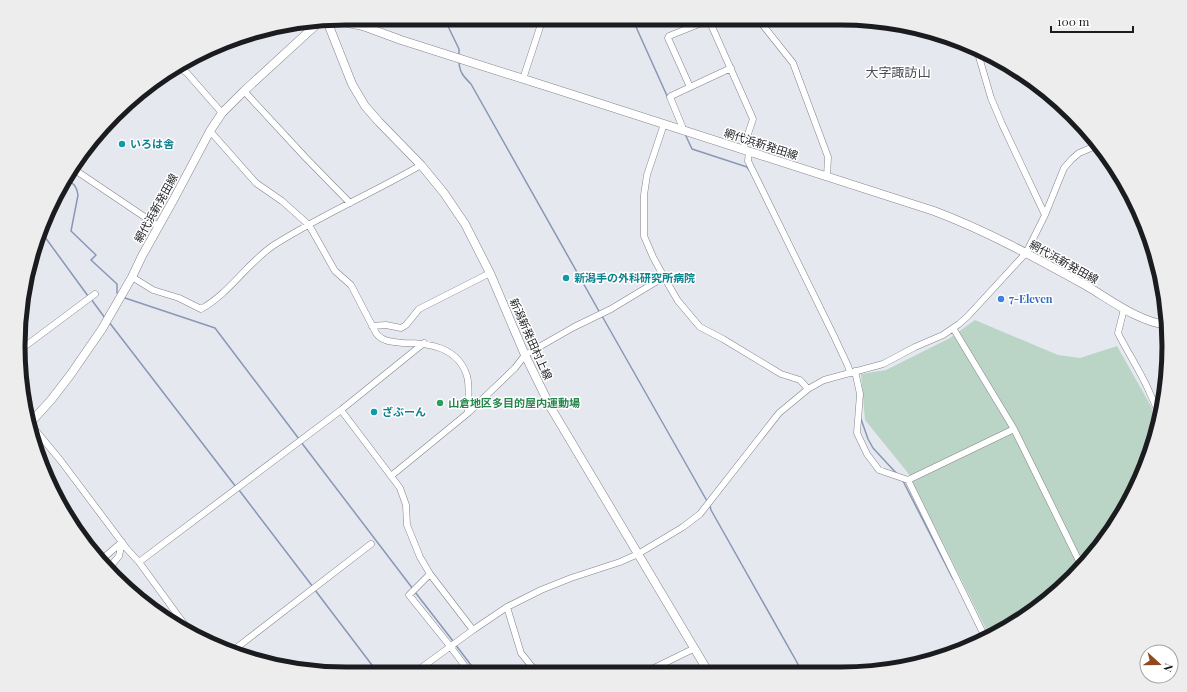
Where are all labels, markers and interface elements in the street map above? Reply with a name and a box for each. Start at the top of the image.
scale bar [1051,8,1133,34]
text: 100 m [1057,13,1090,29]
district label: 大字諏訪山 [865,63,931,80]
street label: 網代浜新発田線 [722,124,800,163]
place label: いろは舎 [130,136,175,151]
marker: いろは舎 [117,139,127,149]
street label: 網代浜新発田線 [130,170,181,245]
street label: 網代浜新発田線 [1027,236,1102,287]
place label: 新潟手の外科研究所病院 [574,270,695,285]
marker: 新潟手の外科研究所病院 [561,273,571,283]
place label: 7-Eleven [1009,291,1053,306]
marker: 7-Eleven [996,294,1006,304]
street label: 新潟新発田村上線 [507,296,556,382]
place label: 山倉地区多目的屋内運動場 [448,395,580,410]
marker: 山倉地区多目的屋内運動場 [435,398,445,408]
place label: ざぶーん [382,404,426,419]
marker: ざぶーん [369,407,379,417]
north arrow [1139,644,1179,684]
text: N [1160,661,1177,674]

